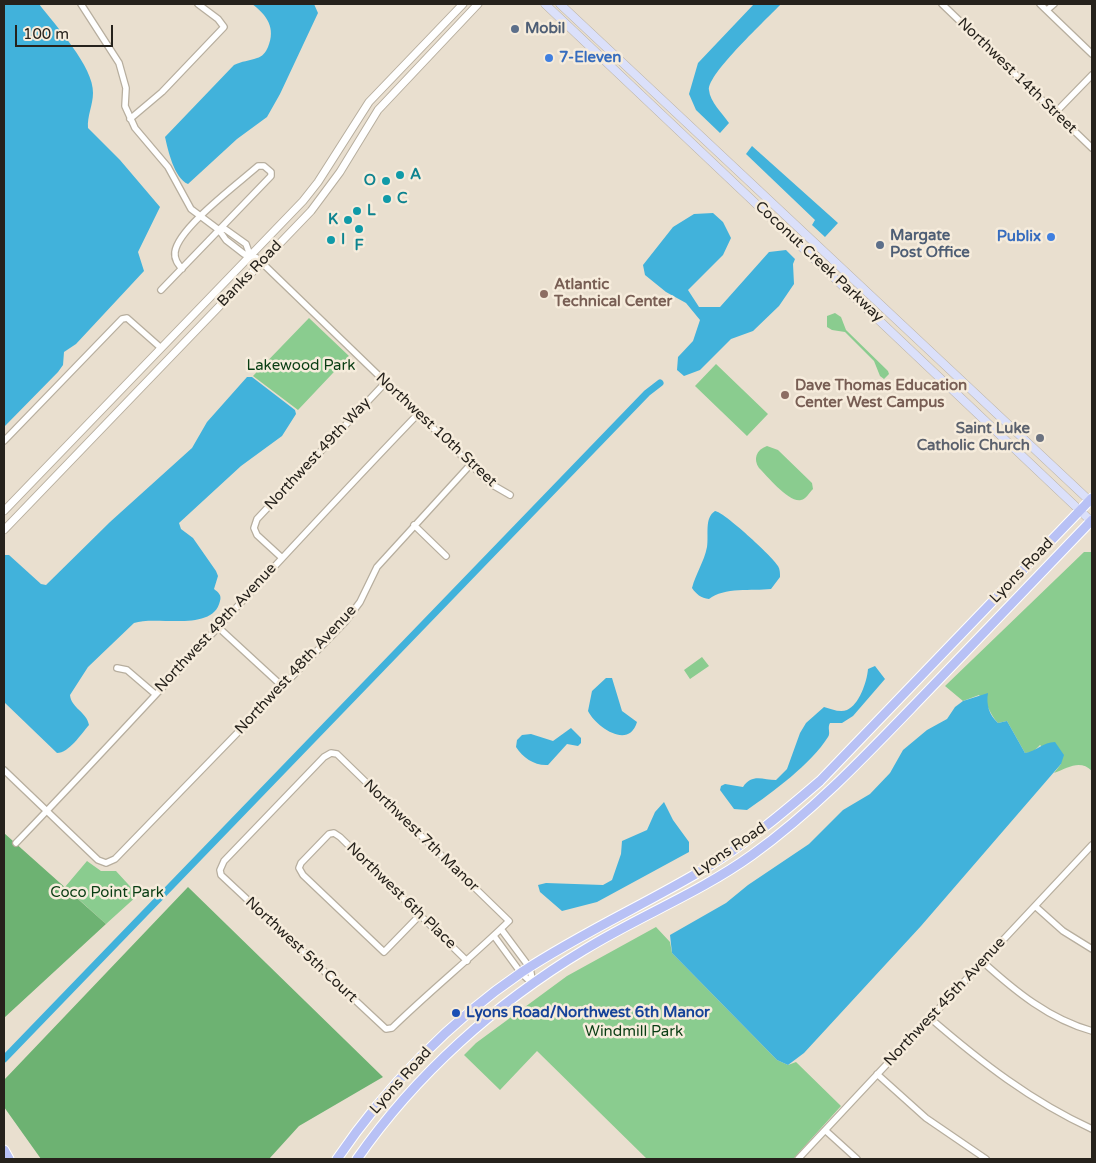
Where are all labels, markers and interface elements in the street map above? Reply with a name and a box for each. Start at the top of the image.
street label: Northwest 14th Street [954,14,1080,138]
scale bar [18,15,115,47]
place label: Mobil [525,20,565,38]
marker: Mobil [509,23,521,35]
text: 100 m [23,25,69,43]
place label: 7-Eleven [559,49,621,67]
marker: 7-Eleven [543,52,555,64]
place label: A [410,166,421,184]
marker: A [394,169,406,181]
place label: O [364,172,376,190]
marker: O [380,175,392,187]
place label: C [397,190,407,208]
marker: C [381,193,393,205]
street label: Coconut Creek Parkway [751,198,887,326]
place label: L [367,202,376,220]
marker: L [351,205,363,217]
place label: K [328,211,338,229]
marker: K [342,214,354,226]
marker: F [353,223,365,235]
place label: Margate Post Office [890,227,970,262]
place label: Publix [997,228,1041,246]
place label: I [341,231,345,249]
marker: Publix [1045,231,1057,243]
marker: I [325,234,337,246]
street label: Banks Road [214,237,286,311]
place label: F [354,237,364,255]
marker: Margate Post Office [874,239,886,251]
place label: Atlantic Technical Center [554,276,672,311]
marker: Atlantic Technical Center [538,288,550,300]
park label: Lakewood Park [247,357,355,375]
street label: Northwest 10th Street [372,369,500,491]
place label: Dave Thomas Education Center West Campus [795,377,967,412]
marker: Dave Thomas Education Center West Campus [779,389,791,401]
street label: Northwest 49th Way [261,394,375,514]
place label: Saint Luke Catholic Church [917,420,1030,455]
marker: Saint Luke Catholic Church [1034,432,1046,444]
street label: Lyons Road [986,535,1058,607]
street label: Northwest 49th Avenue [152,560,280,696]
street label: Northwest 48th Avenue [232,602,360,738]
street label: Northwest 7th Manor [360,776,482,896]
street label: Lyons Road [690,819,770,881]
street label: Northwest 6th Place [343,839,459,953]
park label: Coco Point Park [50,884,164,902]
street label: Northwest 5th Court [241,893,361,1007]
street label: Northwest 45th Avenue [881,934,1009,1070]
place label: Lyons Road/Northwest 6th Manor [466,1004,710,1022]
marker: Lyons Road/Northwest 6th Manor [450,1007,462,1019]
park label: Windmill Park [585,1023,683,1041]
street label: Lyons Road [366,1044,436,1118]

